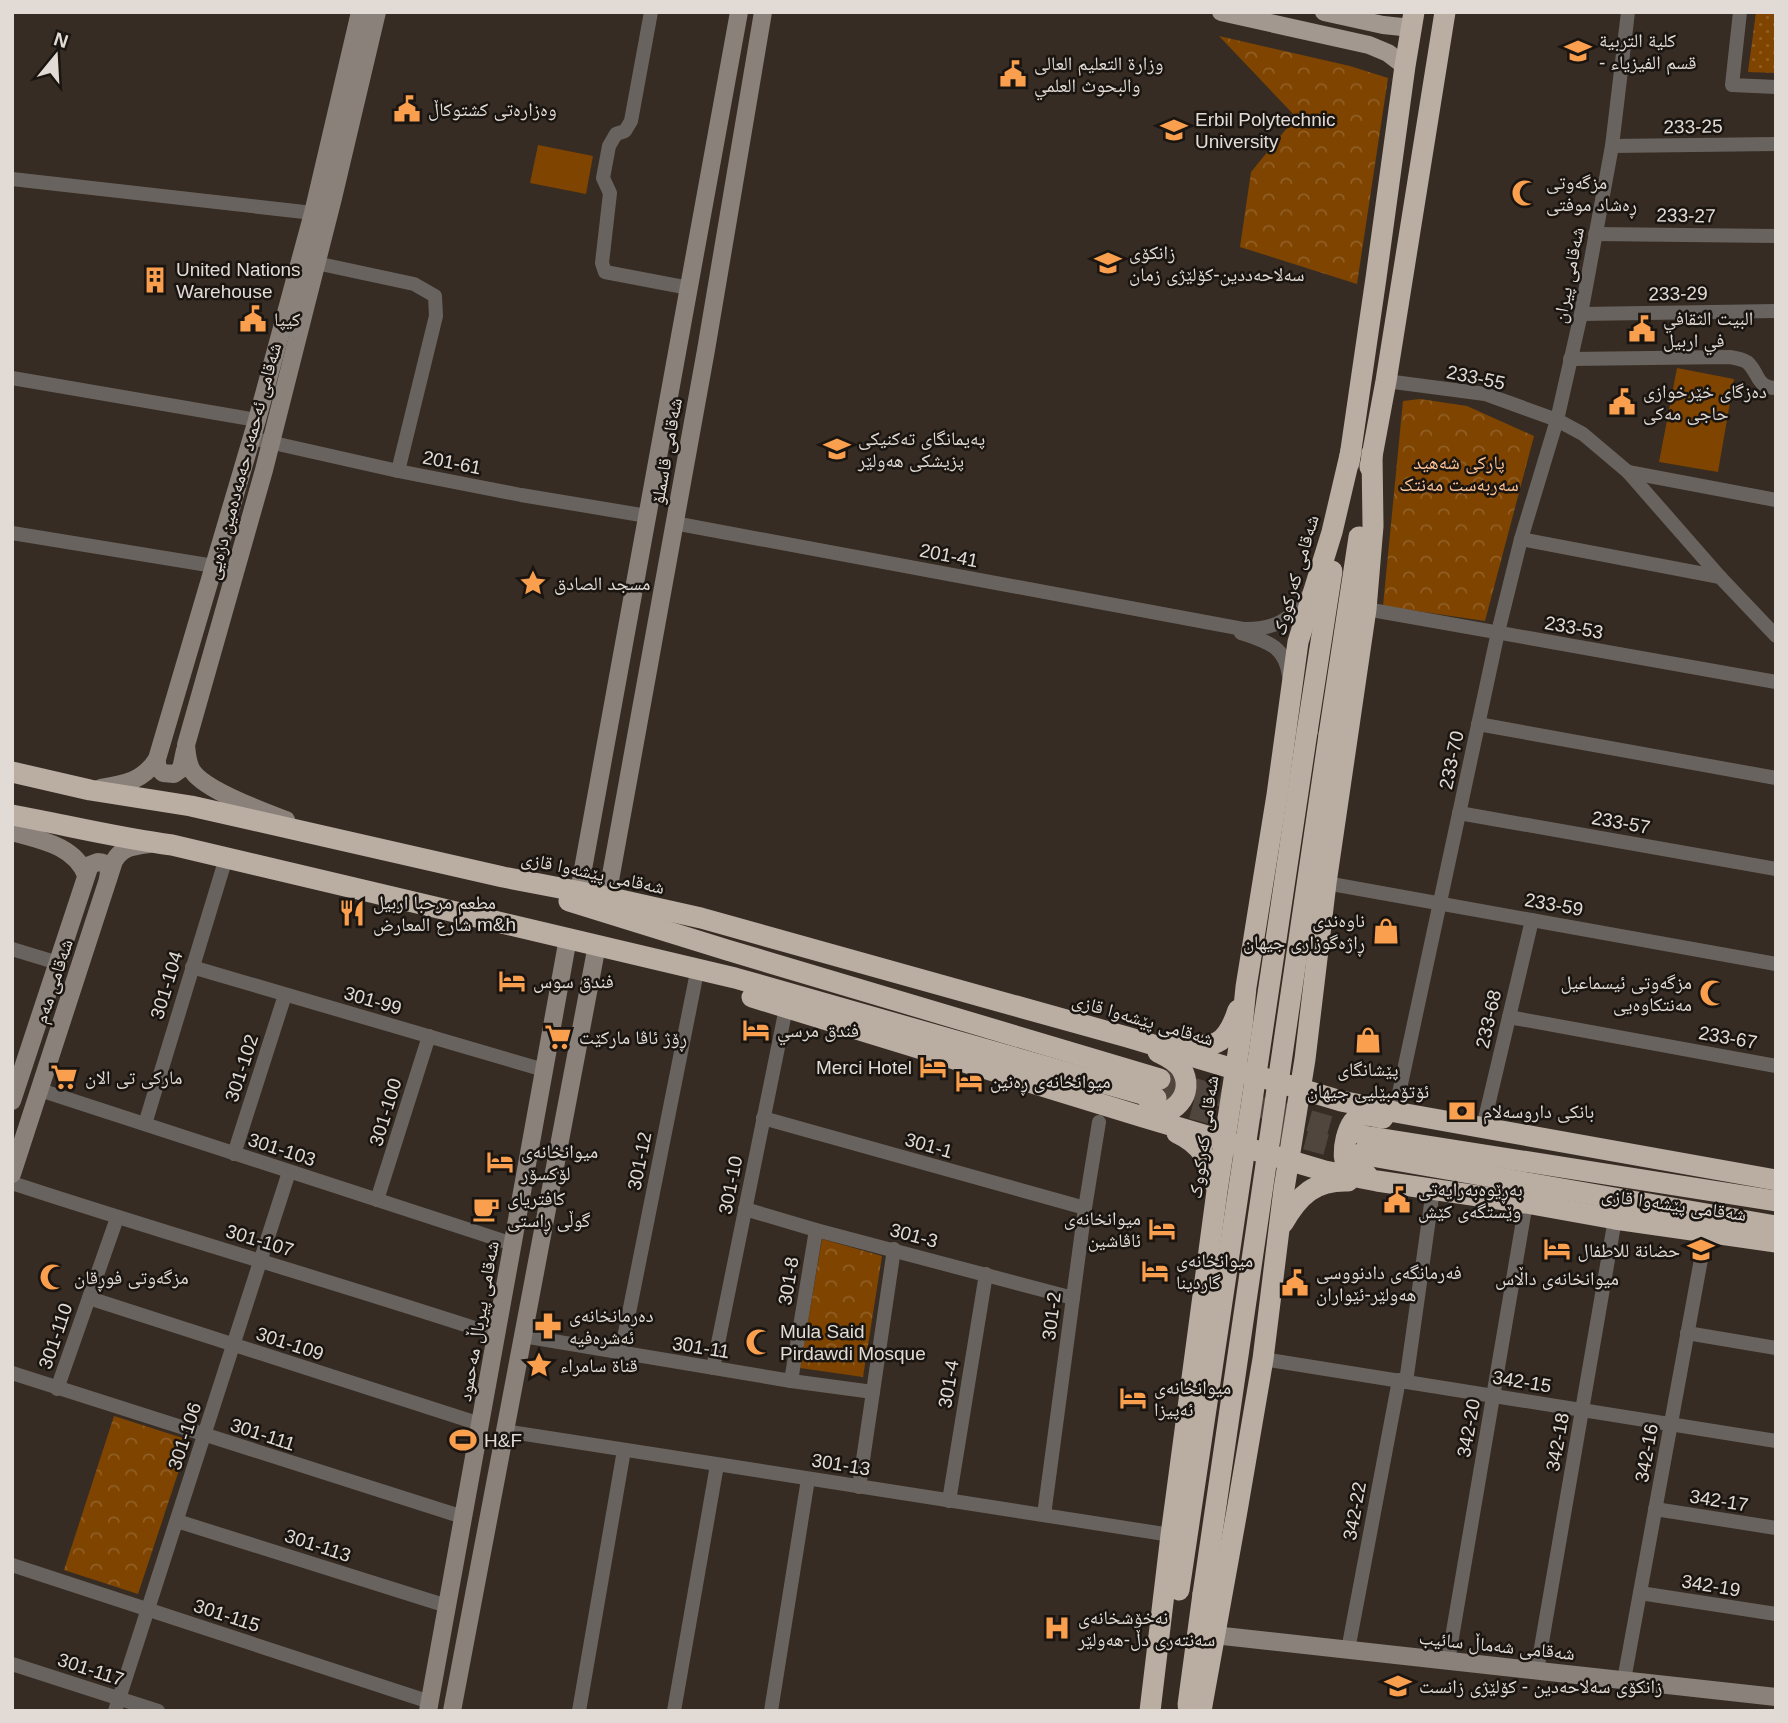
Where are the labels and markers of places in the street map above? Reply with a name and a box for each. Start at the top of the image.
place label: كلية التربية - قسم الفيزياء [1599,30,1697,75]
school or university icon: كلية التربية - قسم الفيزياء [1563,36,1593,66]
place label: وزارة التعليم العالى والبحوث العلمي [1034,53,1163,101]
public building icon: وزارة التعليم العالى والبحوث العلمي [998,59,1028,89]
public building icon: وەزارەتی کشتوکاڵ [392,94,422,124]
place label: وەزارەتی کشتوکاڵ [428,99,557,121]
place label: Erbil Polytechnic University [1195,109,1335,152]
school or university icon: Erbil Polytechnic University [1159,115,1189,145]
place label: مزگەوتی ڕەشاد موفتی [1546,172,1637,219]
mosque icon: مزگەوتی ڕەشاد موفتی [1510,178,1540,208]
place label: زانکۆی سەلاحەددین-کۆلێژی زمان [1129,242,1305,286]
school or university icon: زانکۆی سەلاحەددین-کۆلێژی زمان [1093,248,1123,278]
place label: United Nations Warehouse [176,259,301,302]
building icon: United Nations Warehouse [140,265,170,295]
public building icon: كيپا [238,304,268,334]
place label: البيت الثقافي في اربيل [1663,308,1753,356]
place label: كيپا [274,309,300,331]
public building icon: البيت الثقافي في اربيل [1627,314,1657,344]
place label: دەزگای خێرخوازی حاجی مەکی [1643,381,1767,425]
public building icon: دەزگای خێرخوازی حاجی مەکی [1607,387,1637,417]
place label: پەیمانگای تەکنیکی پزیشکی هەولێر [857,428,985,472]
school or university icon: پەیمانگای تەکنیکی پزیشکی هەولێر [822,434,852,464]
place icon: مسجد الصادق [518,568,548,598]
place label: مسجد الصادق [554,573,651,595]
place label: مطعم مرحبا اربيل شارع المعارض m&h [373,892,516,936]
restaurant icon: مطعم مرحبا اربيل شارع المعارض m&h [337,898,367,928]
place label: ناوەندی ڕاژەگوزاری جیهان [1243,910,1365,957]
shop icon: ناوەندی ڕاژەگوزاری جیهان [1371,916,1401,946]
hotel icon: فندق سوس [497,966,527,996]
place label: فندق سوس [533,971,614,993]
place label: مزگەوتی ئیسماعیل مەنتکاوەیی [1560,972,1692,1016]
mosque icon: مزگەوتی ئیسماعیل مەنتکاوەیی [1698,978,1728,1008]
hotel icon: فندق مرسي [741,1015,771,1045]
place label: فندق مرسي [777,1020,859,1046]
supermarket icon: ڕۆژ ئاڤا مارکێت [543,1022,573,1052]
shop icon: پێشانگای ئۆتۆمبێلیی جیھان [1353,1025,1383,1055]
place label: ڕۆژ ئاڤا مارکێت [579,1027,687,1052]
hotel icon: Merci Hotel [918,1052,948,1082]
place label: Merci Hotel [816,1057,912,1078]
place label: پێشانگای ئۆتۆمبێلیی جیھان [1307,1059,1429,1103]
supermarket icon: مارکی تی الان [49,1062,79,1092]
hotel icon: میوانخانەی ڕەنین [954,1066,984,1096]
place label: مارکی تی الان [85,1067,182,1089]
place label: میوانخانەی ڕەنین [990,1071,1111,1096]
bank icon: بانکی داروسەلام [1447,1096,1477,1126]
place label: بانکی داروسەلام [1483,1101,1594,1125]
place label: میوانخانەی لۆکسۆر [520,1141,598,1185]
hotel icon: میوانخانەی لۆکسۆر [485,1147,515,1177]
place label: بەڕێوەبەرایەتی وێستگەی کێش [1418,1179,1523,1223]
public building icon: بەڕێوەبەرایەتی وێستگەی کێش [1382,1185,1412,1215]
place label: کافتریای گوڵی ڕاستی [507,1188,591,1235]
cafe icon: کافتریای گوڵی ڕاستی [471,1194,501,1224]
place label: میوانخانەی ئاڤاشین [1064,1208,1141,1252]
hotel icon: میوانخانەی ئاڤاشین [1147,1214,1177,1244]
hotel icon: میوانخانەی داڵاس [1542,1234,1572,1264]
school or university icon: حضانة للاطفال [1686,1235,1716,1265]
place label: حضانة للاطفال [1578,1240,1680,1262]
place label: میوانخانەی گاردینا [1176,1250,1253,1294]
hotel icon: میوانخانەی گاردینا [1140,1256,1170,1286]
mosque icon: مزگەوتی فوڕقان [38,1262,68,1292]
place label: فه‌رمانگه‌ی دادنووسی هه‌ولێر-ئێواران [1316,1262,1462,1306]
place label: میوانخانەی داڵاس [1495,1266,1619,1290]
place label: مزگەوتی فوڕقان [74,1267,189,1292]
public building icon: فه‌رمانگه‌ی دادنووسی هه‌ولێر-ئێواران [1280,1268,1310,1298]
place label: دەرمانخانەی ئەشرەفیە [569,1305,654,1349]
pharmacy icon: دەرمانخانەی ئەشرەفیە [533,1311,563,1341]
place label: Mula Said Pirdawdi Mosque [780,1321,926,1364]
mosque icon: Mula Said Pirdawdi Mosque [744,1327,774,1357]
place icon: قناة سامراء [524,1350,554,1380]
place label: قناة سامراء [560,1355,638,1377]
place label: میوانخانەی ئەپیزا [1154,1377,1231,1421]
hotel icon: میوانخانەی ئەپیزا [1118,1383,1148,1413]
sports icon: H&F [448,1425,478,1455]
place label: H&F [484,1430,522,1451]
place label: نەخۆشخانەی سەنتەری دڵ-هەولێر [1077,1607,1215,1651]
hospital icon: نەخۆشخانەی سەنتەری دڵ-هەولێر [1042,1613,1072,1643]
school or university icon: زانکۆی سەلاحەدین - کۆلێژی زانست [1383,1671,1413,1701]
place label: زانکۆی سەلاحەدین - کۆلێژی زانست [1419,1676,1662,1698]

